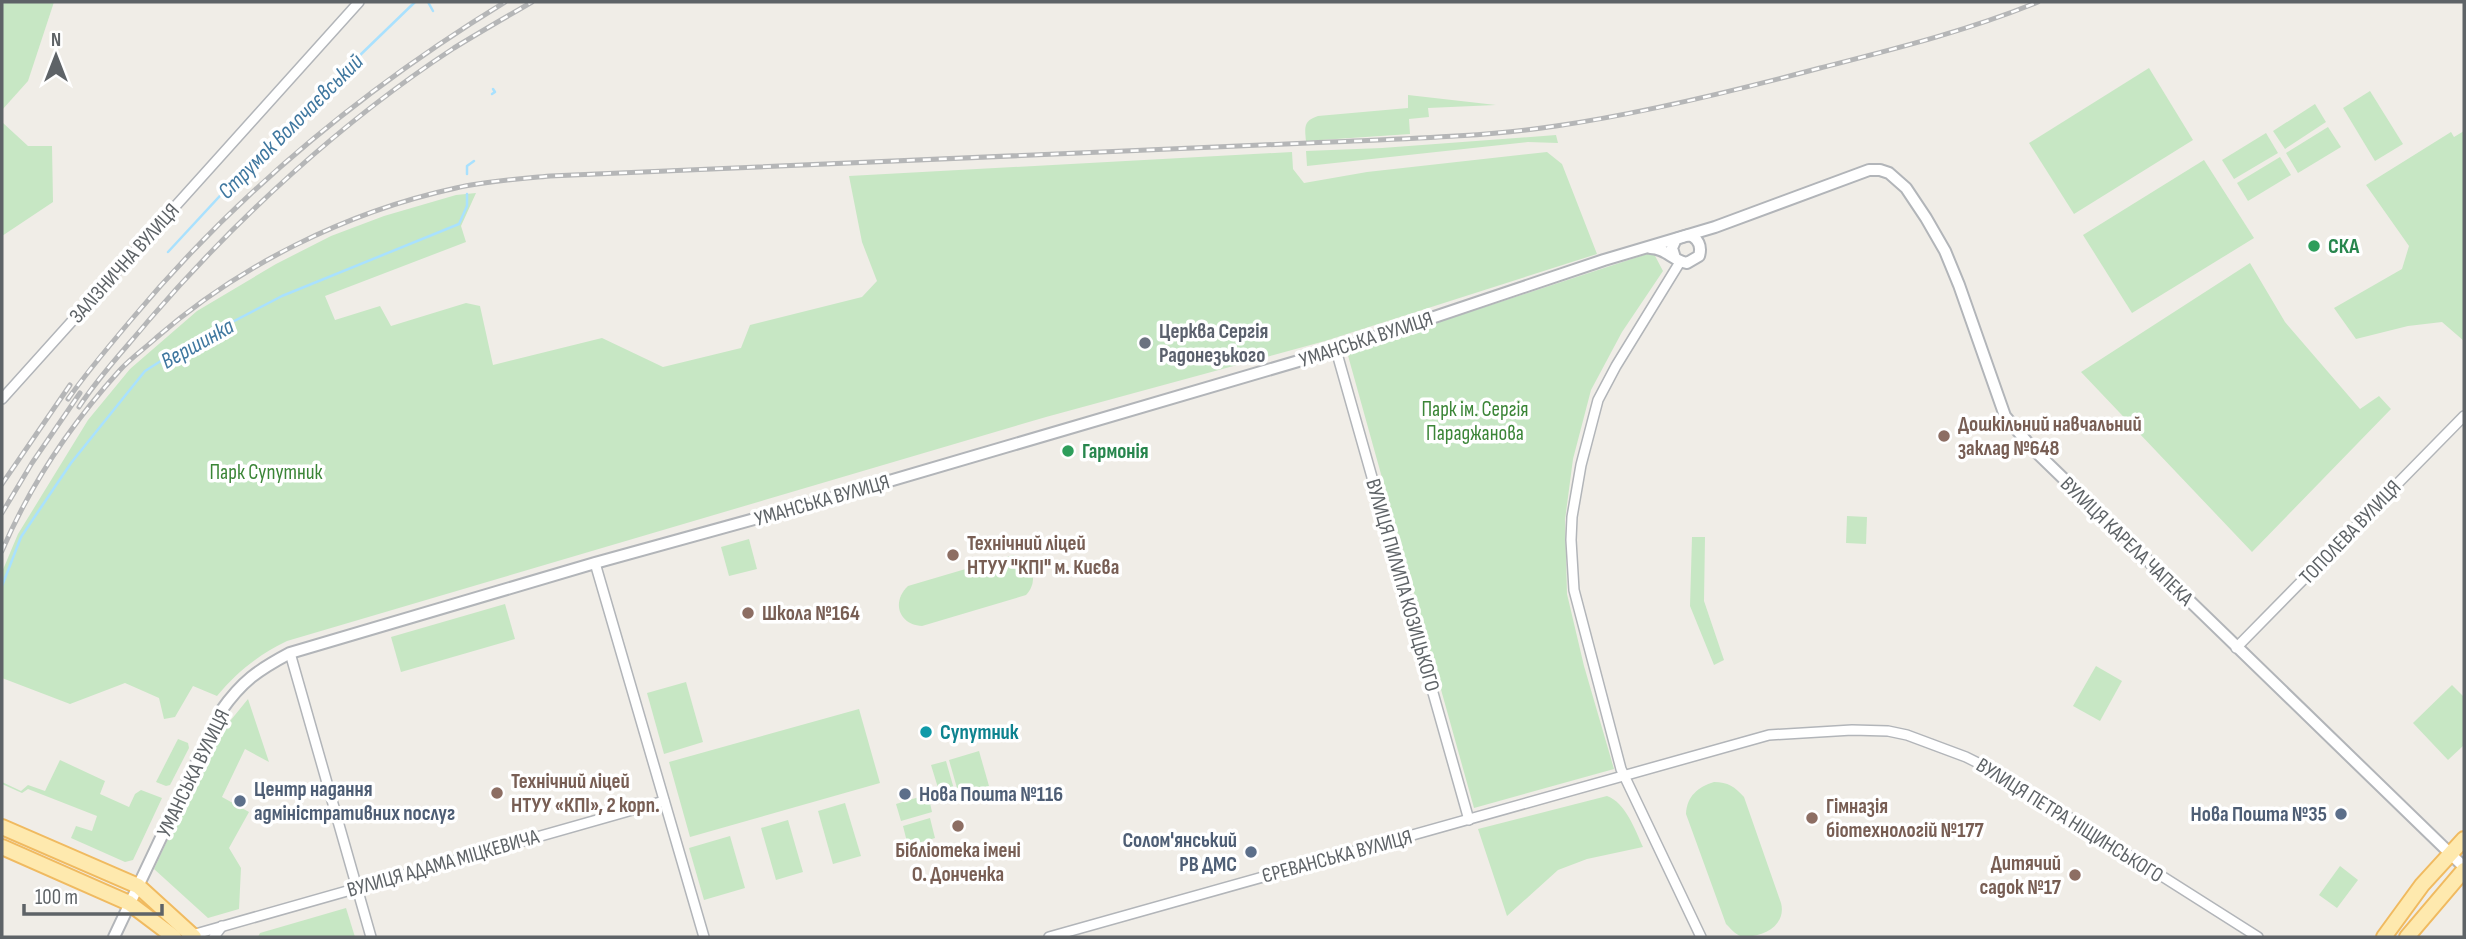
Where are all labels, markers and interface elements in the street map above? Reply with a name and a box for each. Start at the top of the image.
north arrow [21,21,91,91]
text: N [51,29,61,52]
water label: Струмок Волочаєвський [212,48,370,205]
street label: ЗАЛІЗНИЧНА ВУЛИЦЯ [64,198,185,328]
place label: СКА [2328,234,2360,259]
marker: СКА [2306,238,2322,254]
street label: УМАНСЬКА ВУЛИЦЯ [1296,306,1436,373]
water label: Вершинка [156,312,239,375]
place label: Церква Сергія Радонезького [1159,319,1268,368]
marker: Церква Сергія Радонезького [1137,335,1153,351]
park label: Парк ім. Сергія Параджанова [1421,397,1529,446]
place label: Дошкільний навчальний заклад №648 [1958,412,2142,461]
marker: Дошкільний навчальний заклад №648 [1936,428,1952,444]
place label: Гармонія [1082,439,1149,464]
marker: Гармонія [1060,443,1076,459]
park label: Парк Супутник [209,460,323,485]
street label: УМАНСЬКА ВУЛИЦЯ [752,469,892,532]
street label: ВУЛИЦЯ КАРЕЛА ЧАПЕКА [2055,472,2199,612]
street label: ТОПОЛЕВА ВУЛИЦЯ [2294,475,2406,590]
street label: ВУЛИЦЯ ПИЛИПА КОЗИЦЬКОГО [1360,476,1445,694]
place label: Технічний ліцей НТУУ "КПІ" м. Києва [967,531,1119,580]
marker: Технічний ліцей НТУУ "КПІ" м. Києва [945,547,961,563]
place label: Школа №164 [762,601,860,626]
marker: Школа №164 [740,605,756,621]
street label: УМАНСЬКА ВУЛИЦЯ [152,705,235,841]
place label: Супутник [940,720,1019,745]
marker: Супутник [918,724,934,740]
street label: ВУЛИЦЯ ПЕТРА НІЩИНСЬКОГО [1972,753,2168,888]
place label: Технічний ліцей НТУУ «КПІ», 2 корп. [511,769,660,818]
place label: Центр надання адміністративних послуг [254,777,455,826]
place label: Нова Пошта №116 [919,782,1063,807]
marker: Технічний ліцей НТУУ «КПІ», 2 корп. [489,785,505,801]
marker: Нова Пошта №116 [897,786,913,802]
marker: Центр надання адміністративних послуг [232,793,248,809]
place label: Гімназія біотехнологій №177 [1826,794,1985,843]
place label: Нова Пошта №35 [2191,802,2327,827]
marker: Нова Пошта №35 [2333,806,2349,822]
marker: Гімназія біотехнологій №177 [1804,810,1820,826]
marker: Бібліотека імені О. Донченка [950,818,966,834]
street label: ВУЛИЦЯ АДАМА МІЦКЕВИЧА [344,824,543,903]
street label: ЄРЕВАНСЬКА ВУЛИЦЯ [1259,824,1415,889]
place label: Солом'янський РВ ДМС [1122,828,1237,877]
place label: Бібліотека імені О. Донченка [895,838,1021,887]
marker: Солом'янський РВ ДМС [1243,844,1259,860]
place label: Дитячий садок №17 [1980,851,2062,900]
marker: Дитячий садок №17 [2067,867,2083,883]
scale bar [24,872,163,916]
text: 100 m [35,885,78,910]

